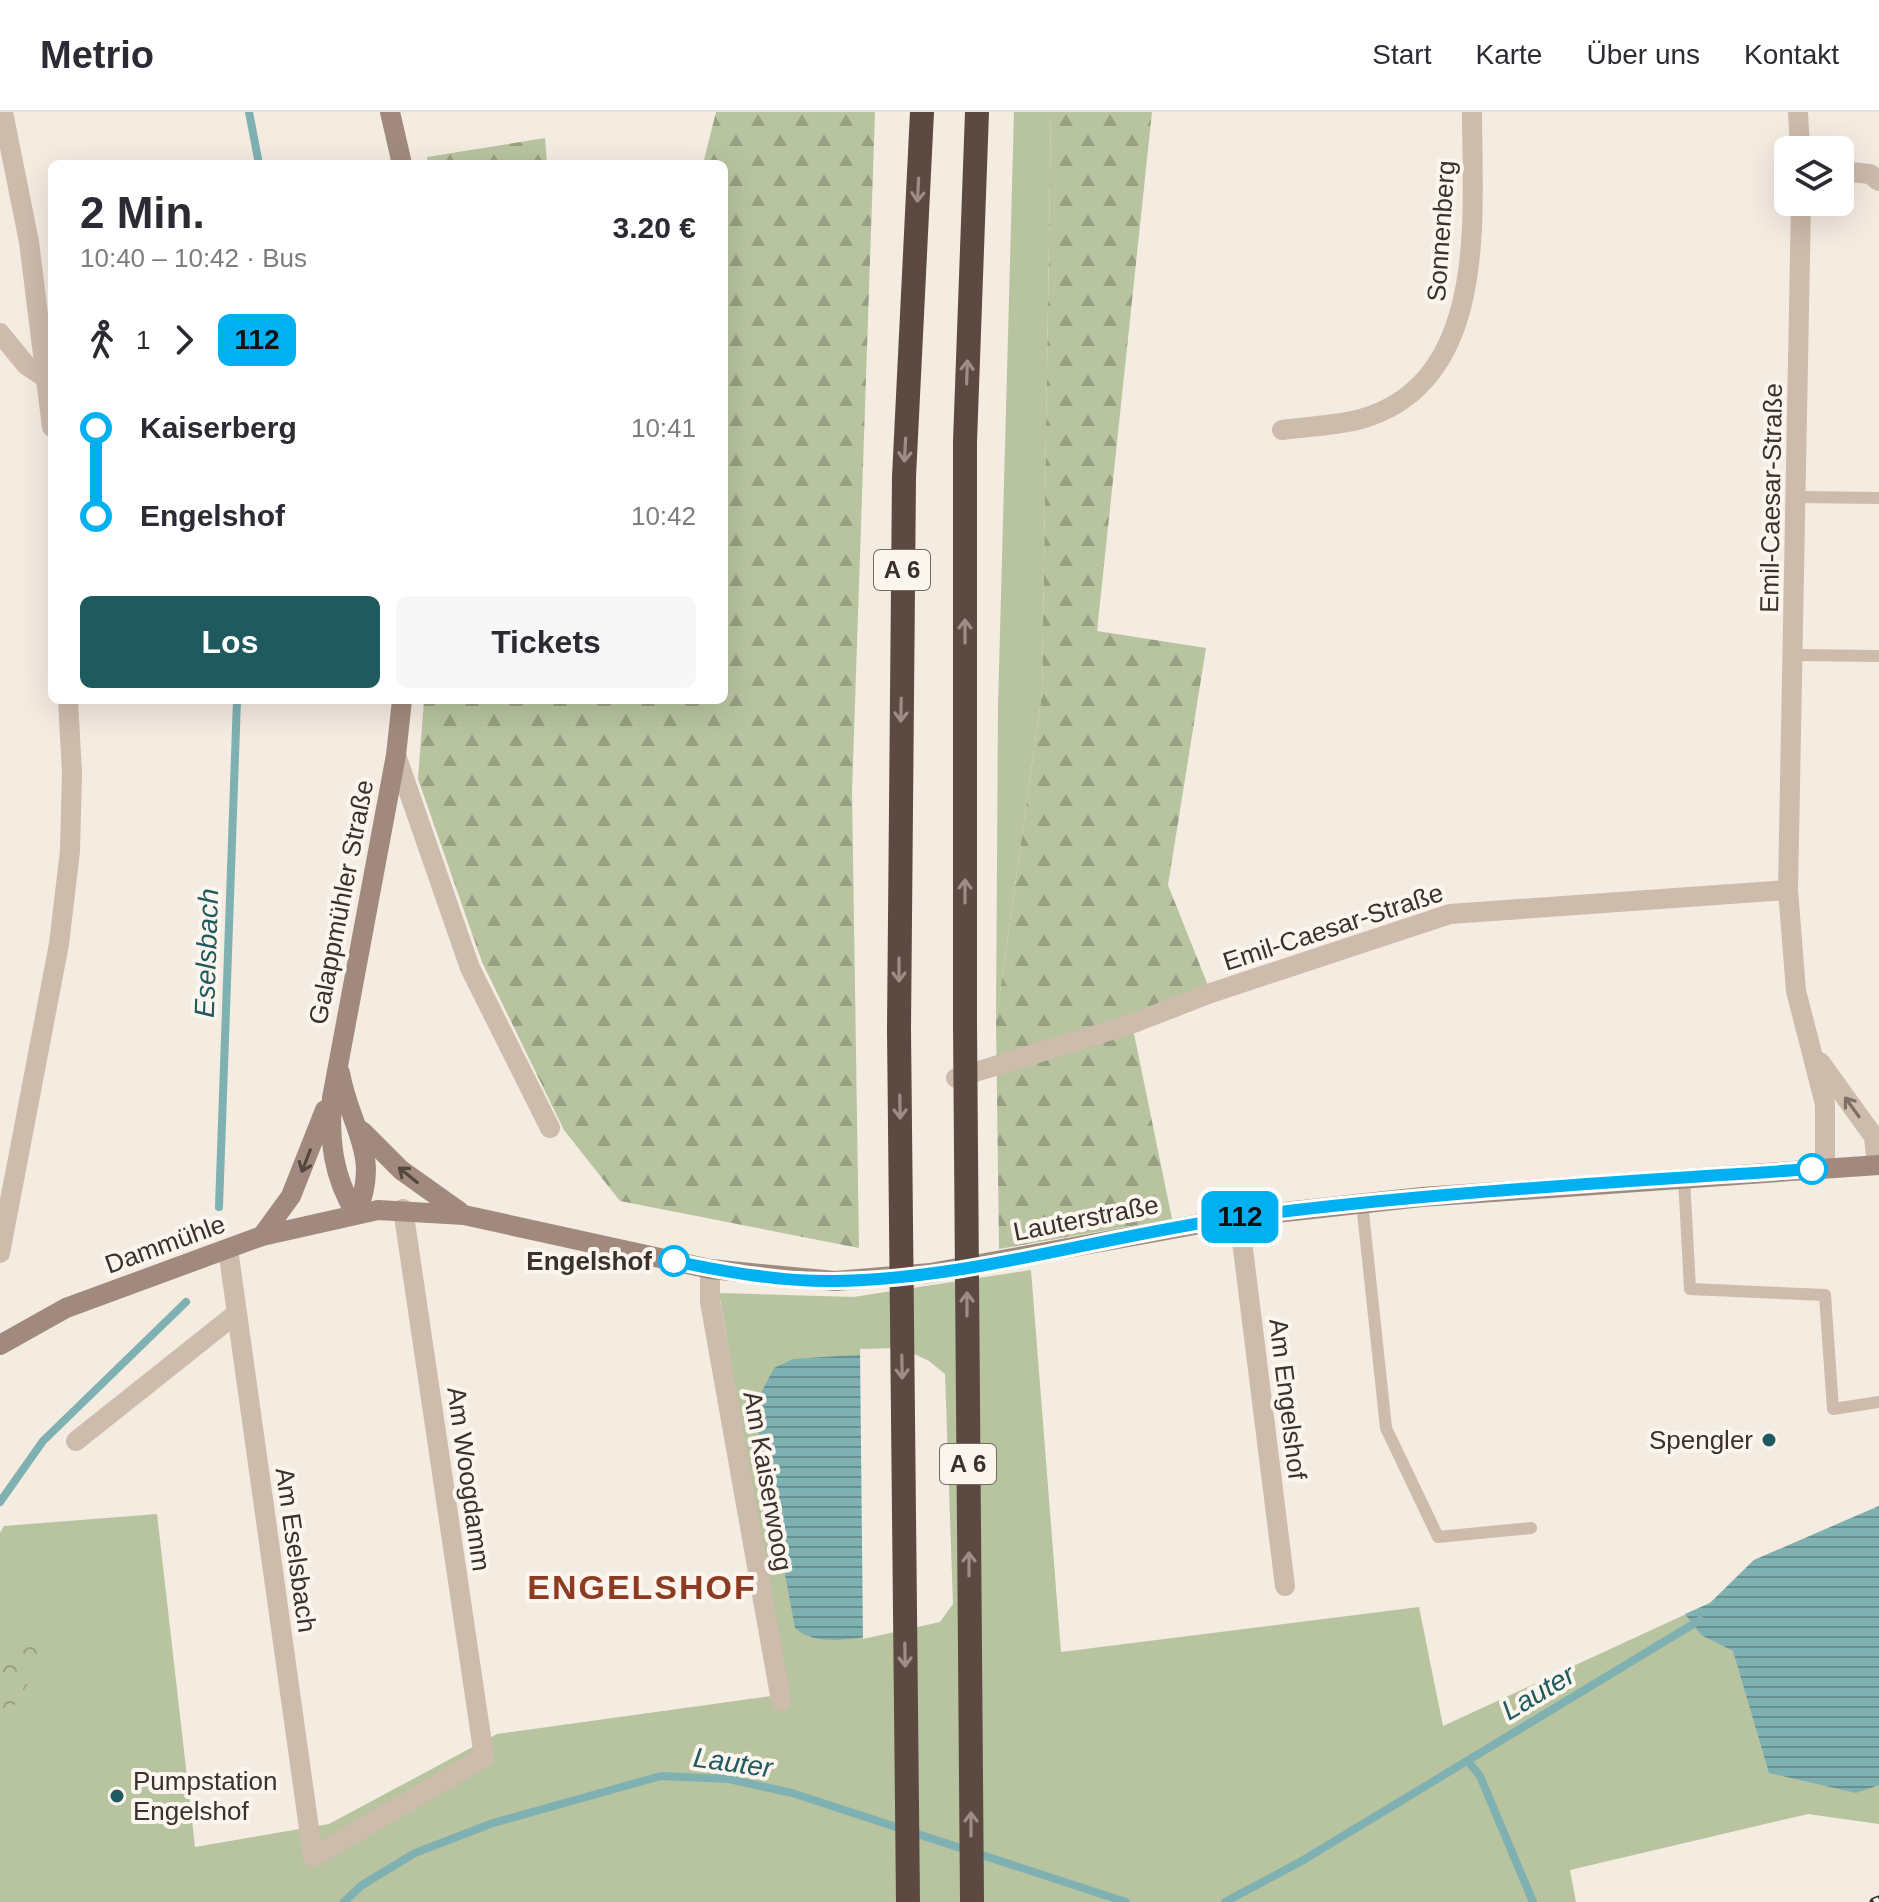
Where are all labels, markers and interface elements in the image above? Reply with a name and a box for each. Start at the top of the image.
text: Metrio [40,34,154,76]
text: Start [1372,39,1431,70]
text: Karte [1475,39,1542,70]
text: Über uns [1586,39,1700,70]
text: Kontakt [1744,39,1839,70]
map controls [1774,136,1854,216]
button: layers [1774,136,1854,216]
street label: Sonnenberg [1421,159,1461,303]
one-way arrow [910,176,925,203]
text: 2 Min. [80,188,205,237]
text: 3.20 € [613,211,696,244]
text: 10:40 – 10:42 · Bus [80,243,307,273]
icon: walk [80,318,124,362]
icon: forward [162,318,206,362]
text: 112 [234,324,280,355]
text: 1 [136,325,150,355]
one-way arrow [959,359,974,386]
street label: Emil-Caesar-Straße [1754,383,1788,613]
text: Kaiserberg [140,411,297,444]
text: 10:41 [631,413,696,443]
one-way arrow [897,436,912,463]
text: Engelshof [140,499,285,532]
text: 10:42 [631,501,696,531]
road number: A 6 [874,550,930,590]
button: Los [80,596,380,688]
button: Tickets [396,596,696,688]
one-way arrow [957,618,973,645]
one-way arrow [893,696,908,723]
street label: Galappmühler Straße [303,777,379,1027]
street label: Emil-Caesar-Straße [1219,877,1447,977]
one-way arrow [957,878,973,905]
water label: Eselsbach [189,888,224,1018]
one-way arrow [891,956,907,983]
one-way arrow [892,1093,907,1120]
one-way arrow [1844,1097,1861,1118]
one-way arrow [298,1148,312,1173]
unlabelled marker [1797,1154,1827,1184]
one-way arrow [398,1166,419,1184]
street label: Lauterstraße [1011,1189,1161,1247]
line badge: 112 [1194,1191,1286,1243]
text: 112 [1217,1201,1263,1232]
street label: Dammühle [101,1208,229,1280]
place label: Engelshof [526,1246,652,1276]
marker: Engelshof [659,1246,689,1276]
one-way arrow [959,1291,975,1318]
street label: Am Engelshof [1263,1317,1313,1482]
one-way arrow [894,1353,910,1380]
street label: Am Woogdamm [441,1385,497,1573]
street label: Am Kaiserwoog [737,1389,799,1573]
place label: Spengler [1649,1425,1753,1455]
marker: Spengler [1760,1431,1778,1449]
road number: A 6 [940,1444,996,1484]
street label: Am Eselsbach [270,1466,322,1634]
one-way arrow [961,1551,977,1578]
district label: ENGELSHOF [527,1568,757,1606]
one-way arrow [897,1641,913,1668]
water label: Lauter [1496,1658,1582,1726]
water label: Lauter [691,1742,776,1784]
place label: Pumpstation Engelshof [133,1766,278,1826]
marker: Pumpstation Engelshof [108,1787,126,1805]
one-way arrow [963,1811,979,1838]

